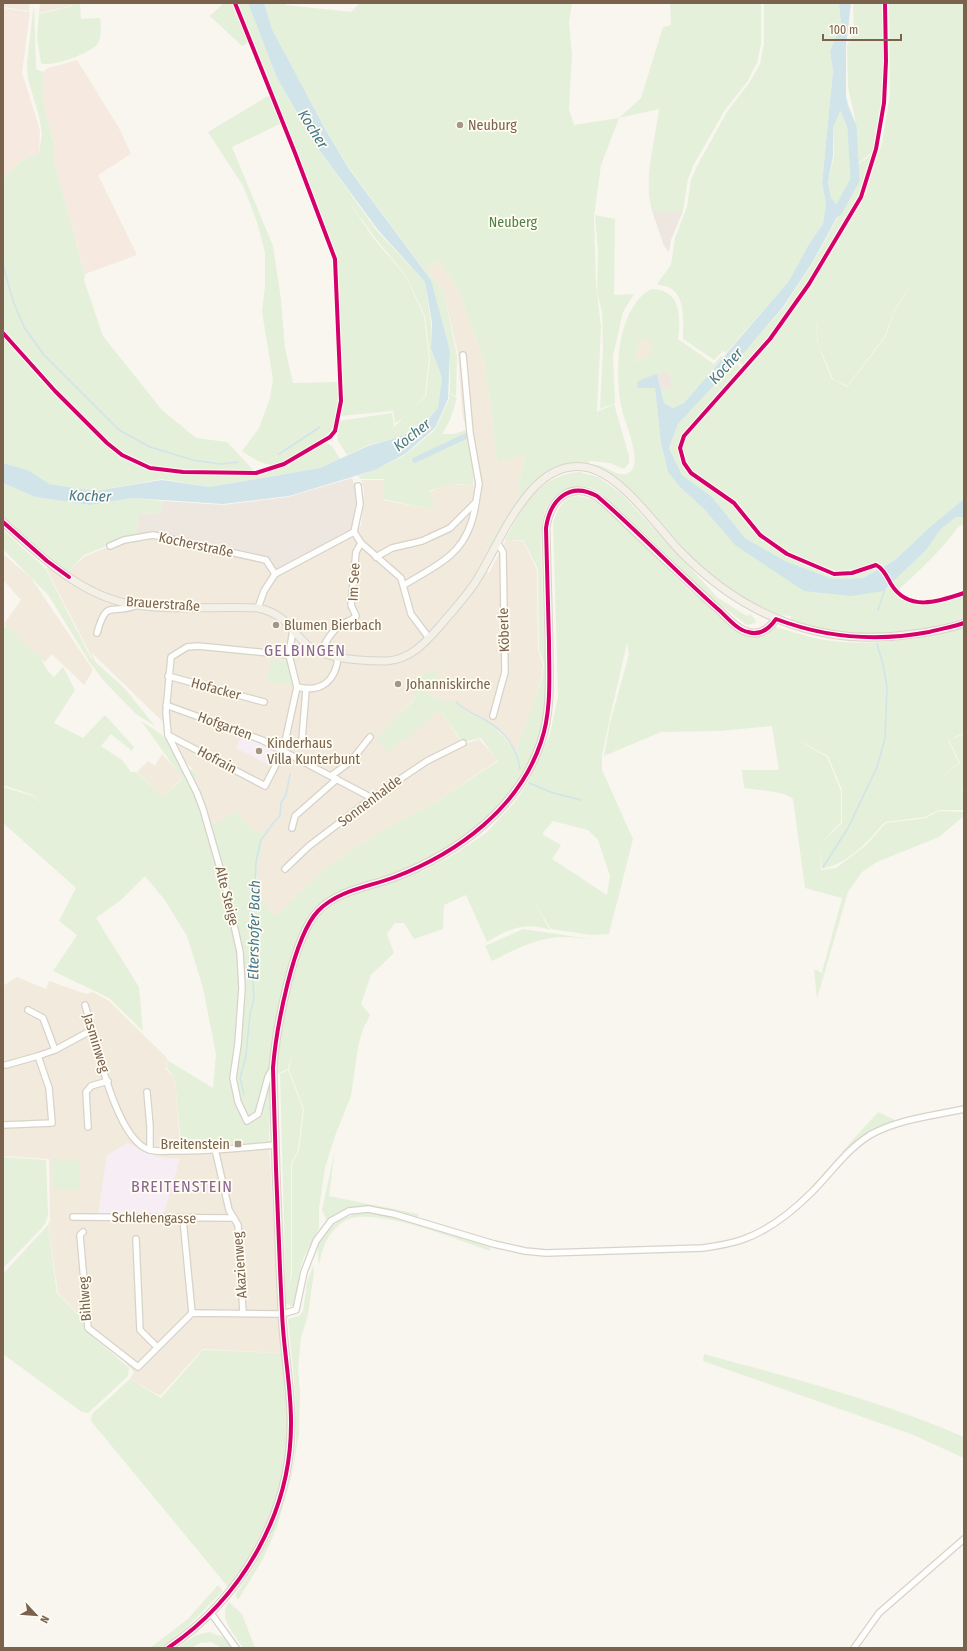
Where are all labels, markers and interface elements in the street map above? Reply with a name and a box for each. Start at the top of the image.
scale bar [823,16,901,42]
text: 100 m [829,23,858,37]
water label: Kocher [294,106,332,152]
place label: Neuburg [468,117,517,134]
marker: Neuburg [455,120,465,130]
park label: Neuberg [489,214,538,231]
water label: Kocher [705,344,747,388]
water label: Kocher [390,414,435,455]
water label: Kocher [69,486,112,506]
street label: Kocherstraße [157,529,235,561]
street label: Im See [345,562,364,602]
street label: Brauerstraße [125,593,201,615]
street label: Köberle [495,607,513,652]
place label: Blumen Bierbach [284,617,382,634]
marker: Blumen Bierbach [271,620,281,630]
district label: GELBINGEN [264,641,346,660]
street label: Hofacker [189,674,243,704]
place label: Johanniskirche [406,676,491,693]
marker: Johanniskirche [393,679,403,689]
street label: Hofgarten [195,708,255,744]
place label: Kinderhaus Villa Kunterbunt [267,735,360,768]
street label: Hofrain [194,743,240,777]
marker: Kinderhaus Villa Kunterbunt [254,746,264,756]
street label: Sonnenhalde [335,771,405,831]
street label: Alte Steige [211,865,243,928]
water label: Eltershofer Bach [244,880,264,980]
street label: Jasminweg [79,1011,113,1075]
place label: Breitenstein [161,1136,230,1153]
marker: Breitenstein [233,1139,243,1149]
district label: BREITENSTEIN [131,1177,233,1196]
street label: Schlehengasse [112,1209,196,1227]
street label: Akazienweg [229,1231,251,1299]
street label: Bihlweg [75,1276,95,1322]
north arrow [16,1595,56,1635]
text: N [37,1613,52,1625]

